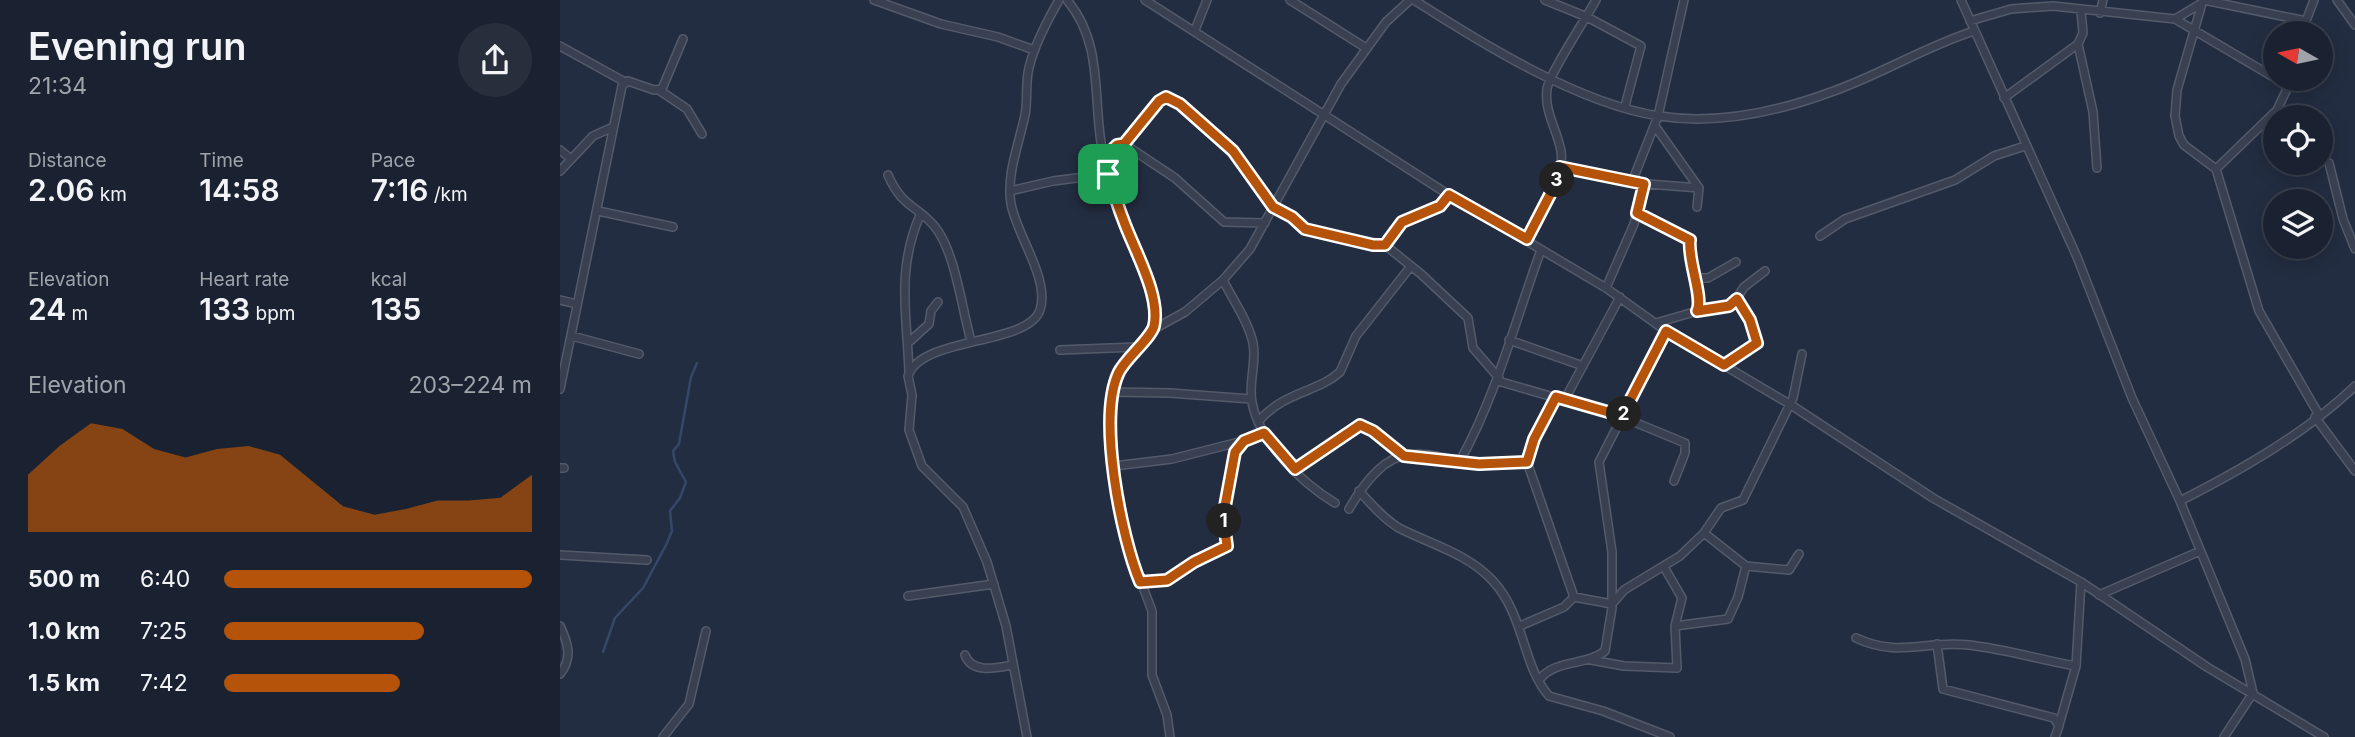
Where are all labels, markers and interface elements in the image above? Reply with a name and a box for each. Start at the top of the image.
north arrow [2263,21,2333,91]
map controls [2263,21,2333,259]
text: Evening run [28,23,246,69]
button: share [458,23,532,97]
text: 21:34 [28,72,87,100]
button: locate [2263,105,2333,175]
pin [1078,144,1138,204]
text: Distance [28,149,106,172]
text: Time [199,149,244,172]
text: Pace [371,149,415,172]
icon: arrive [1089,155,1127,193]
pin: 3 [1539,162,1574,198]
text: 3 [1550,168,1563,191]
text: 2.06 [28,172,94,208]
text: 14:58 [199,172,280,208]
text: 7:16 [371,172,428,208]
text: km [94,183,127,206]
text: /km [428,183,468,206]
button: layers [2263,189,2333,259]
text: Elevation [28,268,109,291]
text: Heart rate [199,268,289,291]
text: kcal [371,268,407,291]
text: 24 [28,291,66,327]
text: 133 [199,291,250,327]
text: 135 [371,291,421,327]
text: m [66,302,88,325]
text: bpm [250,302,295,325]
text: Elevation [28,371,127,399]
text: 203–224 m [409,371,532,399]
pin: 2 [1606,396,1642,432]
text: 2 [1618,402,1629,425]
pin: 1 [1206,504,1242,538]
text: 1 [1219,509,1228,532]
text: 500 m [28,565,100,593]
text: 6:40 [140,565,190,593]
text: 1.0 km [28,617,100,645]
text: 7:25 [140,617,187,645]
text: 1.5 km [28,669,100,697]
text: 7:42 [140,669,188,697]

